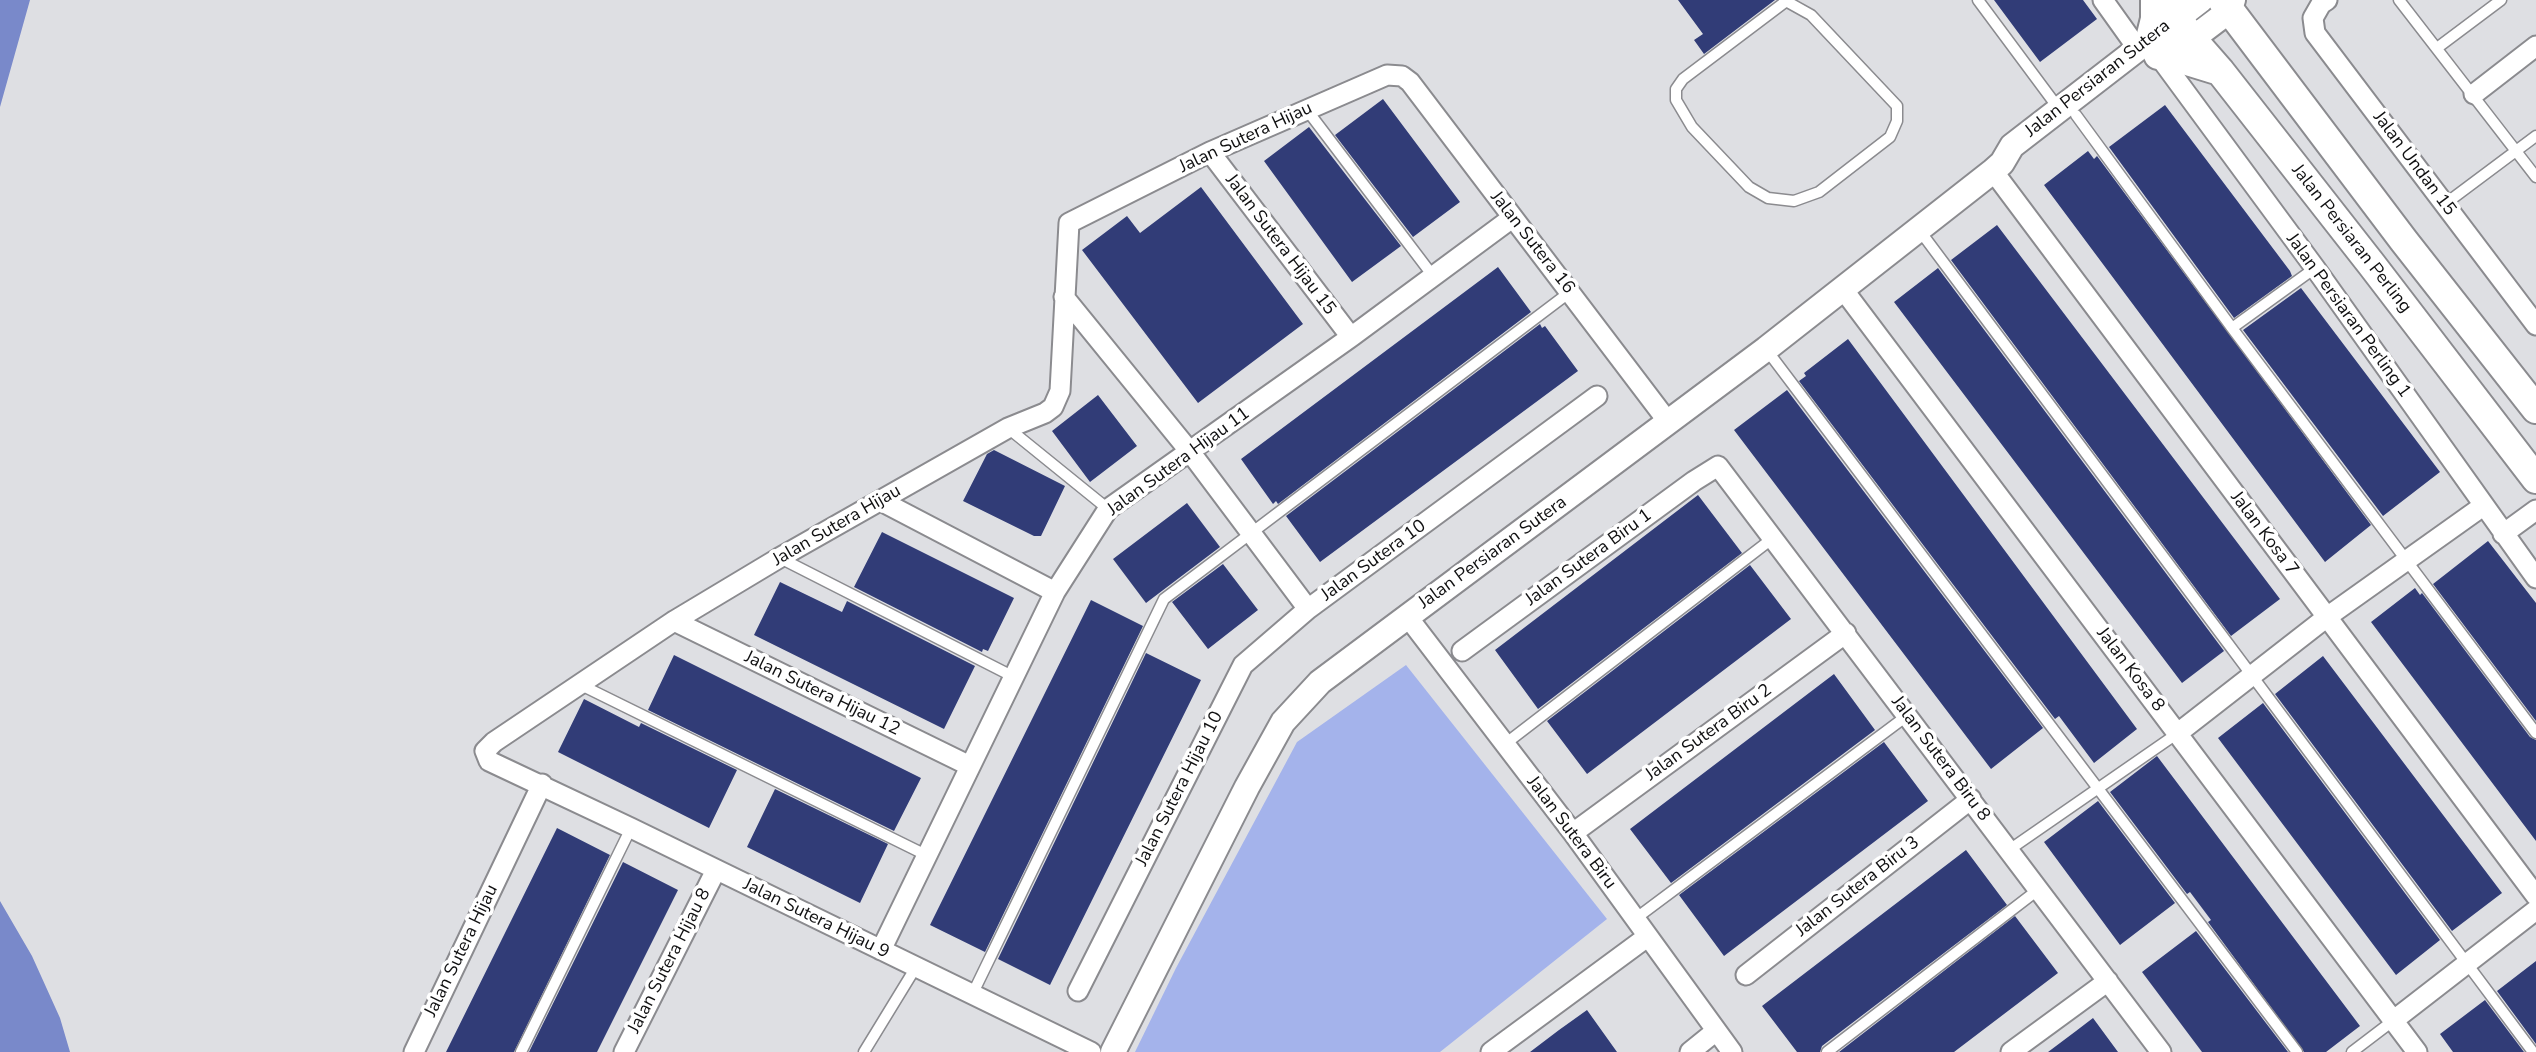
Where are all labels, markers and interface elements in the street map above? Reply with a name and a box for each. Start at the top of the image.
street label: Jalan Persiaran Sutera [2021,16,2175,142]
street label: Jalan Sutera Hijau [1176,98,1316,178]
street label: Jalan Undan 15 [2368,108,2460,220]
street label: Jalan Persiaran Perling [2286,160,2416,318]
street label: Jalan Sutera Hijau 15 [1220,170,1340,320]
street label: Jalan Sutera 16 [1485,187,1579,299]
street label: Jalan Persiaran Perling 1 [2281,230,2415,402]
street label: Jalan Sutera Hijau 11 [1104,403,1254,521]
street label: Jalan Sutera Hijau [769,481,905,571]
street label: Jalan Kosa 7 [2225,488,2303,580]
street label: Jalan Persiaran Sutera [1415,492,1571,614]
street label: Jalan Sutera Biru 1 [1522,505,1656,611]
street label: Jalan Sutera 10 [1317,516,1431,606]
street label: Jalan Kosa 8 [2091,624,2169,716]
street label: Jalan Sutera Hijau 12 [741,647,903,741]
street label: Jalan Sutera Biru 2 [1642,680,1776,786]
street label: Jalan Sutera Biru 8 [1886,692,1994,826]
street label: Jalan Sutera Hijau 10 [1132,708,1228,870]
street label: Jalan Sutera Biru [1522,772,1620,894]
street label: Jalan Sutera Biru 3 [1792,832,1924,942]
street label: Jalan Sutera Hijau 9 [739,874,893,964]
street label: Jalan Sutera Hijau [421,881,503,1021]
street label: Jalan Sutera Hijau 8 [624,885,716,1037]

